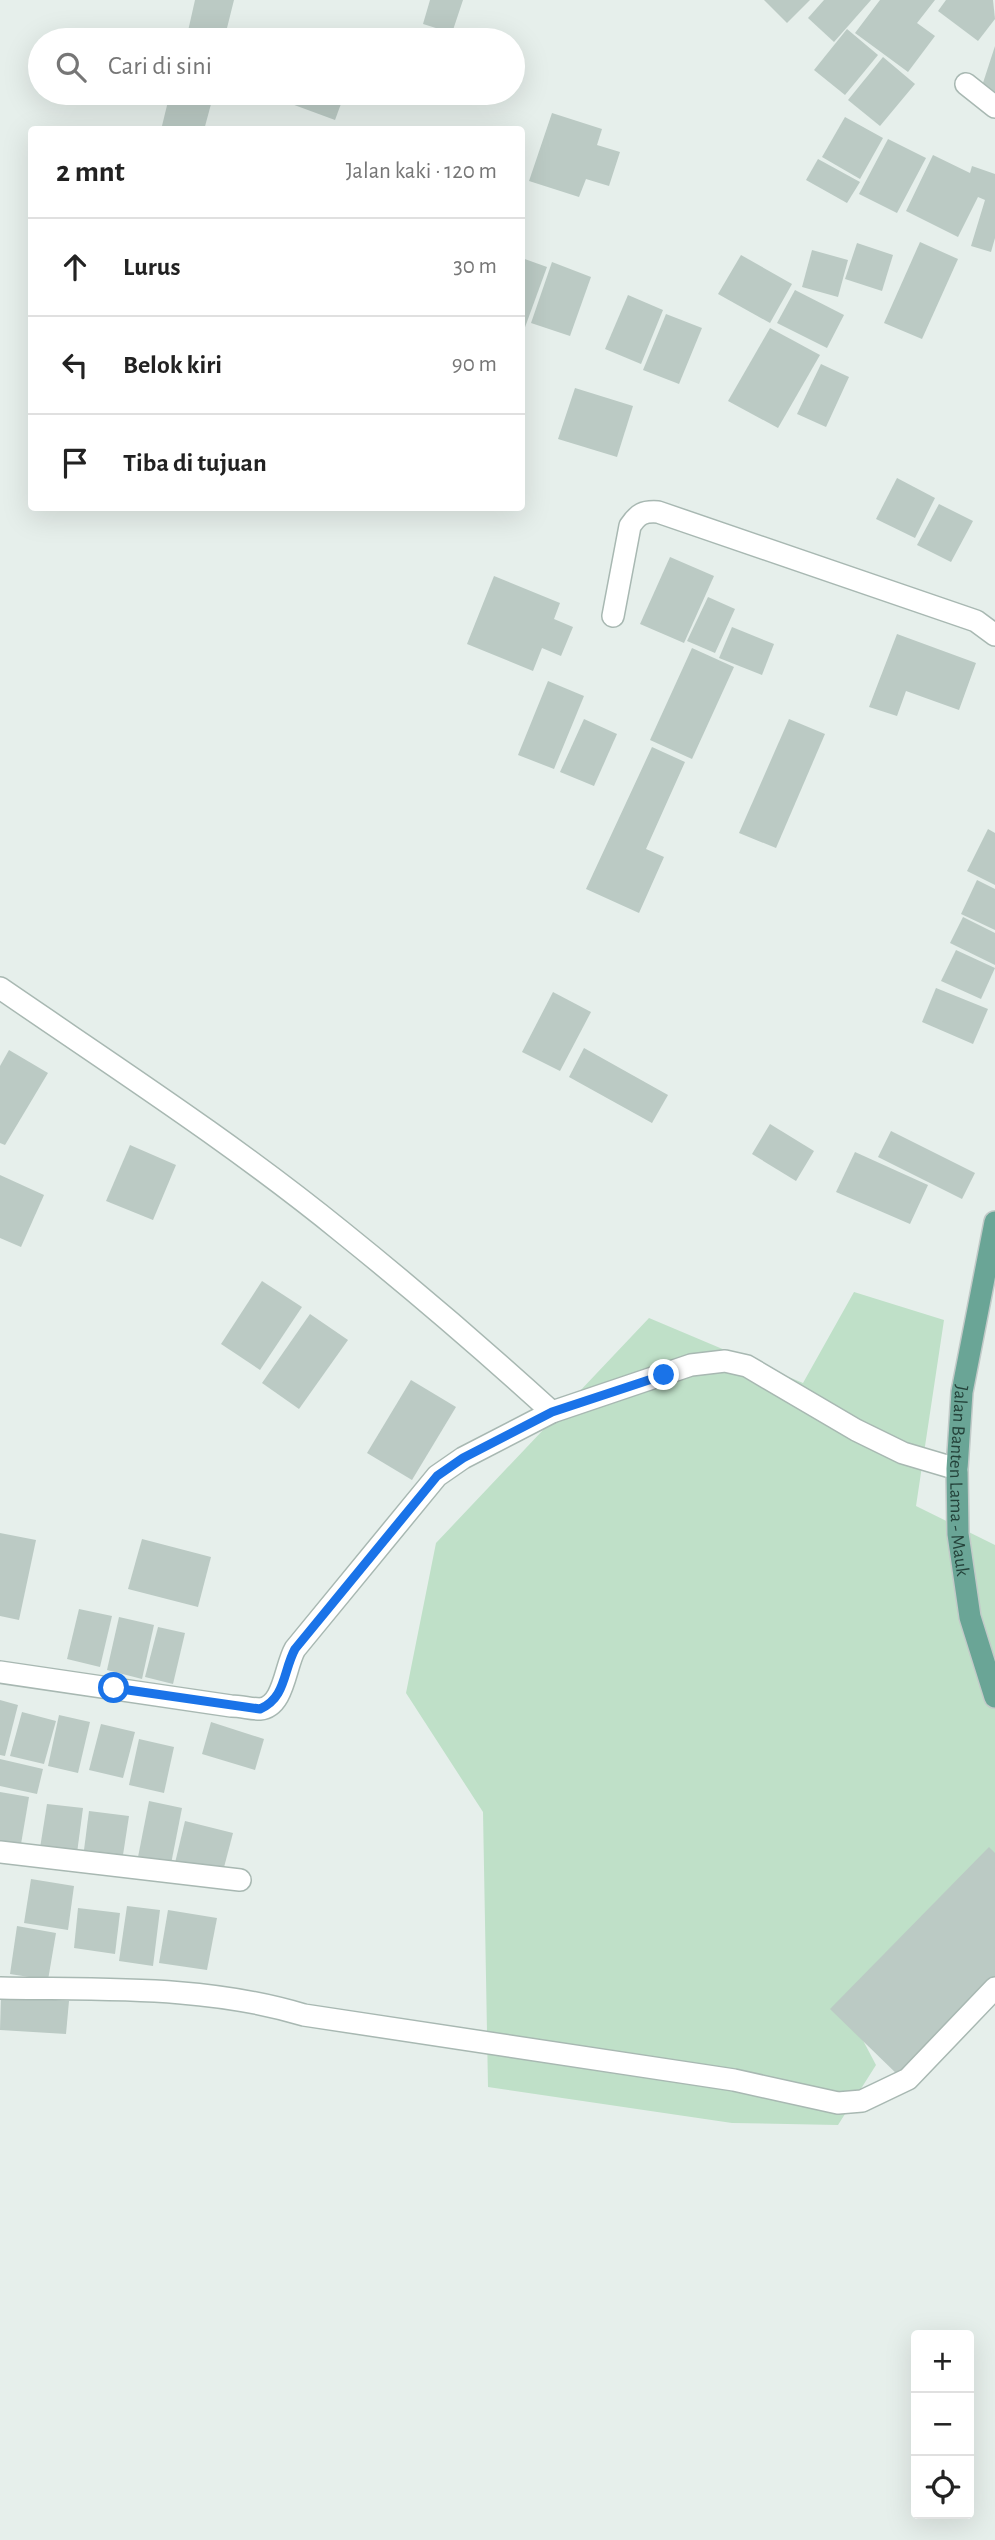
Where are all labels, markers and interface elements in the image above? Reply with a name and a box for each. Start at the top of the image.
search box [28,28,525,105]
icon: search [52,48,90,86]
text: Cari di sini [108,53,212,79]
text: 2 mnt [56,157,125,187]
text: Jalan kaki · 120 m [346,160,497,183]
icon: ahead [56,248,94,286]
text: Lurus [123,254,180,280]
text: 30 m [453,255,497,278]
icon: left [56,346,94,384]
text: Belok kiri [123,352,222,378]
text: 90 m [452,353,497,376]
icon: arrive [56,444,94,482]
text: Tiba di tujuan [123,450,267,476]
route end [648,1359,679,1390]
street label: Jalan Banten Lama - Mauk [946,1383,972,1578]
route start [98,1672,129,1703]
map controls [911,2330,974,2519]
button: + [911,2330,974,2393]
button: − [911,2393,974,2456]
button: locate [911,2456,974,2519]

